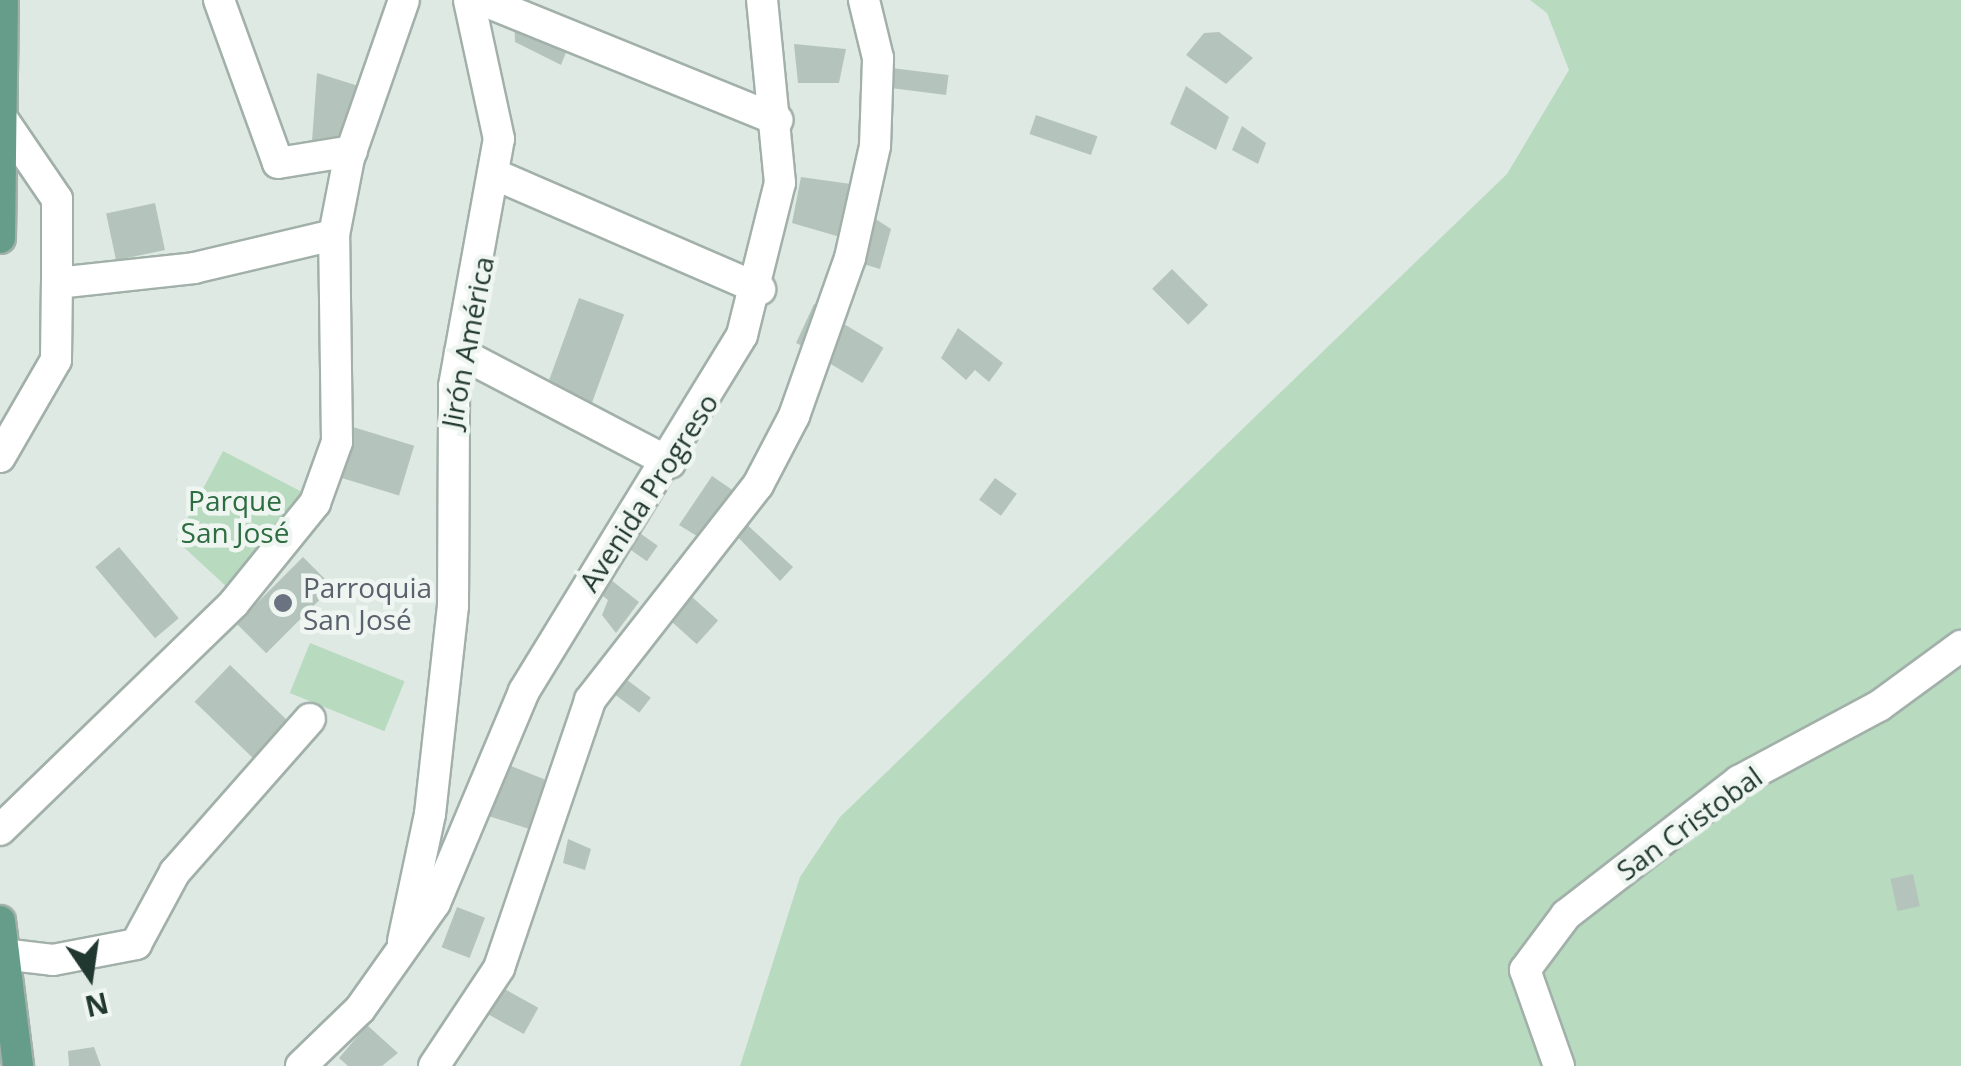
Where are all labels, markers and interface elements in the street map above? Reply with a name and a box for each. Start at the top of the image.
street label: Jirón América [434,253,500,431]
street label: Avenida Progreso [571,387,725,597]
park label: Parque San José [181,483,289,549]
place label: Parroquia San José [303,570,432,636]
marker: Parroquia San José [272,592,294,614]
street label: San Cristobal [1610,759,1768,887]
north arrow [40,926,140,1026]
text: N [81,984,112,1026]

